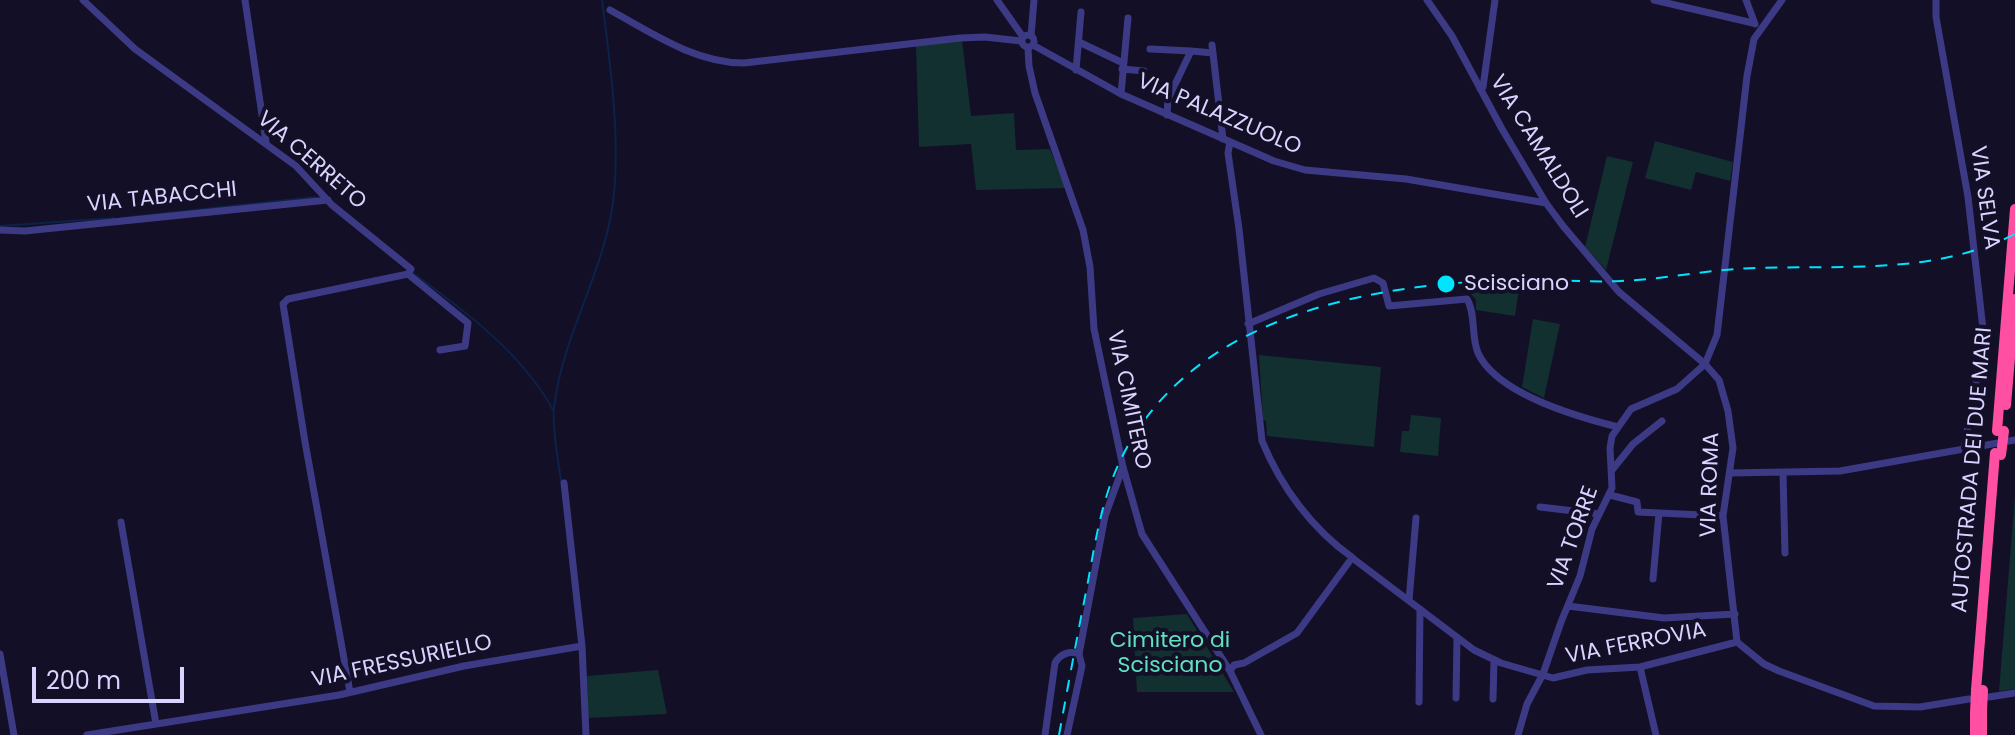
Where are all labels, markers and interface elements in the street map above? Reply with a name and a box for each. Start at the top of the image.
street label: VIA PALAZZUOLO [1133,69,1305,161]
street label: VIA CAMALDOLI [1483,71,1593,223]
street label: VIA CERRETO [251,106,371,216]
street label: VIA SELVA [1964,144,2004,252]
street label: VIA TABACCHI [86,177,238,219]
place label: Scisciano [1464,271,1569,297]
marker: Scisciano [1435,273,1457,295]
street label: AUTOSTRADA DEI DUE MARI [1947,326,1999,614]
street label: VIA CIMITERO [1100,328,1156,472]
street label: VIA ROMA [1696,432,1726,538]
street label: VIA TORRE [1543,483,1605,593]
street label: VIA FERROVIA [1564,617,1708,671]
park label: Cimitero di Scisciano [1110,628,1230,680]
street label: VIA FRESSURIELLO [309,630,495,694]
scale bar [36,651,188,701]
text: 200 m [46,664,121,697]

